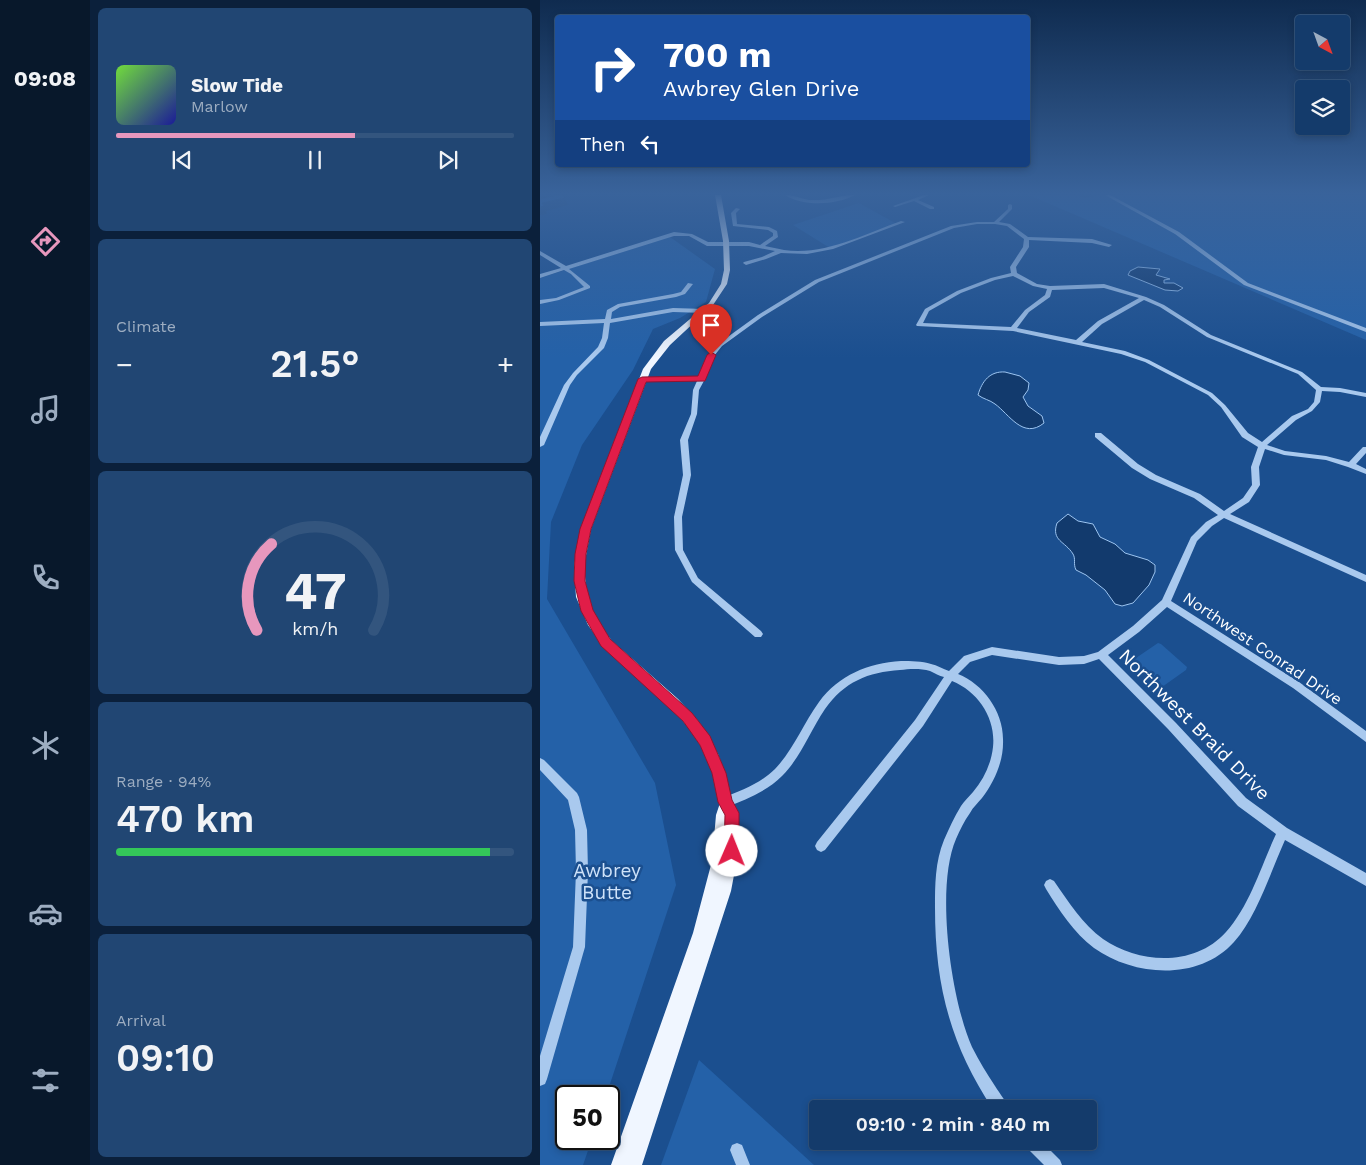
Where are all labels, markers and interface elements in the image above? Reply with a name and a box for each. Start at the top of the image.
north arrow [1295,15,1350,70]
map controls [1295,15,1350,135]
text: 700 m [663,34,771,76]
icon: right [580,35,645,100]
text: 09:08 [14,66,76,91]
text: Slow Tide [191,74,283,97]
text: Awbrey Glen Drive [663,76,859,101]
button: layers [1295,80,1350,135]
text: Marlow [191,97,248,116]
icon: left [636,130,664,158]
text: Then [580,133,626,156]
icon: previous [168,146,196,174]
icon: pause [301,146,329,174]
icon: next [434,146,462,174]
icon: directions [28,224,63,259]
pin [690,304,732,355]
icon: arrive [697,311,725,339]
text: Climate [116,317,176,336]
text: 21.5° [270,342,360,386]
text: − [116,348,133,381]
text: + [497,348,514,381]
icon: music [28,392,63,427]
icon: phone [28,560,63,595]
text: 47 [284,561,346,622]
street label: Northwest Conrad Drive [1180,588,1346,709]
text: km/h [292,618,338,639]
street label: Northwest Braid Drive [1114,644,1275,805]
icon: climate [28,728,63,763]
text: Range · 94% [116,772,211,791]
text: 470 km [116,797,254,841]
position arrow [705,824,757,876]
park label: Awbrey Butte [573,859,641,904]
icon: car [28,896,63,931]
text: Arrival [116,1011,166,1030]
text: 09:10 [116,1036,215,1080]
icon: filters [28,1063,63,1098]
speed limit sign: 50 [555,1085,620,1150]
text: 09:10 · 2 min · 840 m [856,1113,1050,1136]

